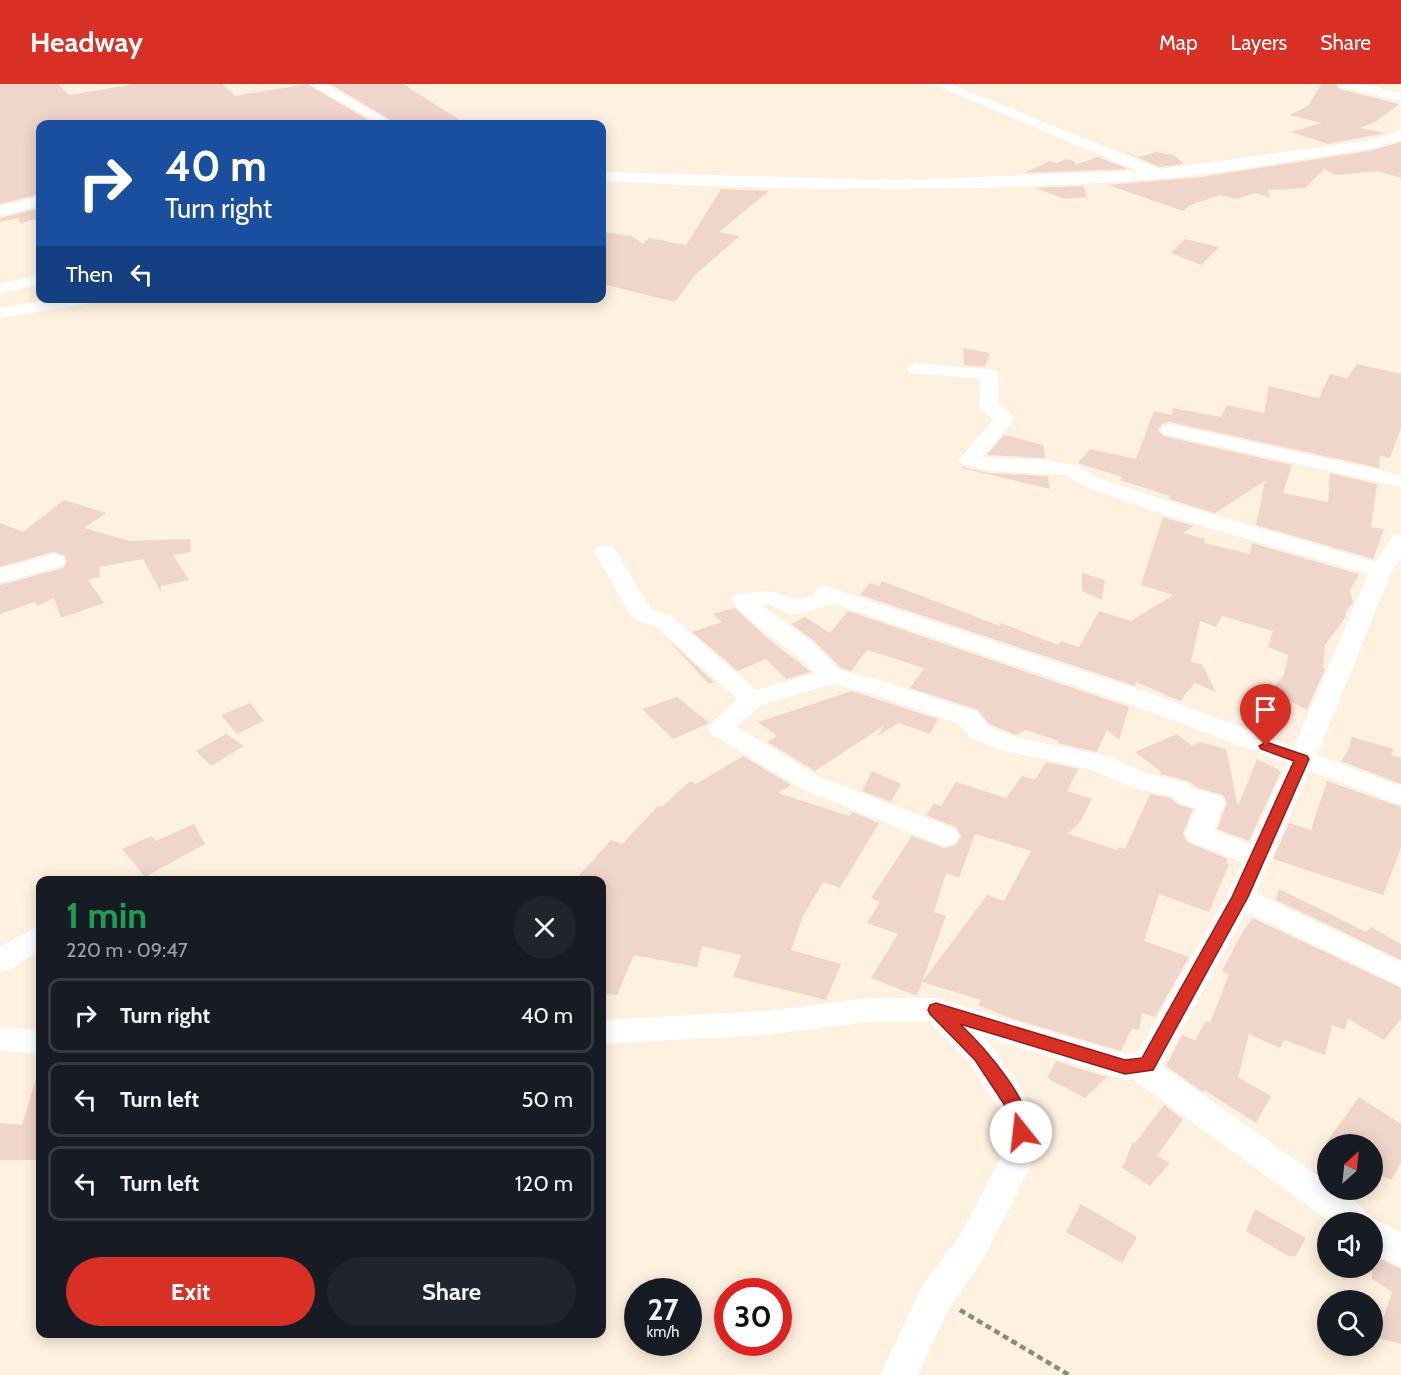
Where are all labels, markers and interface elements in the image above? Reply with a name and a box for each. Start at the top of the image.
text: Headway [30,25,143,59]
text: Map [1159,30,1198,55]
text: Layers [1231,30,1287,55]
text: Share [1320,30,1371,55]
text: 40 m [165,140,267,192]
icon: right [66,144,144,222]
text: Turn right [165,192,272,225]
icon: left [125,258,158,291]
text: Then [66,261,113,288]
pin [1240,684,1291,746]
icon: arrive [1249,693,1282,726]
text: 1 min [66,893,147,937]
button: close [513,896,576,959]
text: 220 m · 09:47 [66,938,188,962]
icon: right [69,999,102,1032]
text: Turn right [120,1002,210,1029]
text: 40 m [521,1002,573,1029]
icon: left [69,1083,102,1116]
text: Turn left [120,1086,199,1113]
text: 50 m [521,1086,573,1113]
position arrow [989,1100,1053,1164]
north arrow [1317,1134,1383,1200]
map controls [1317,1134,1383,1356]
icon: left [69,1167,102,1200]
text: Turn left [120,1170,199,1197]
text: 120 m [515,1170,573,1197]
button: sound [1317,1212,1383,1278]
button: Exit [66,1257,315,1326]
button: Share [327,1257,576,1326]
speed limit sign: 30 [714,1278,792,1356]
button: search [1317,1290,1383,1356]
text: 27 [647,1291,679,1328]
text: km/h [647,1323,679,1341]

